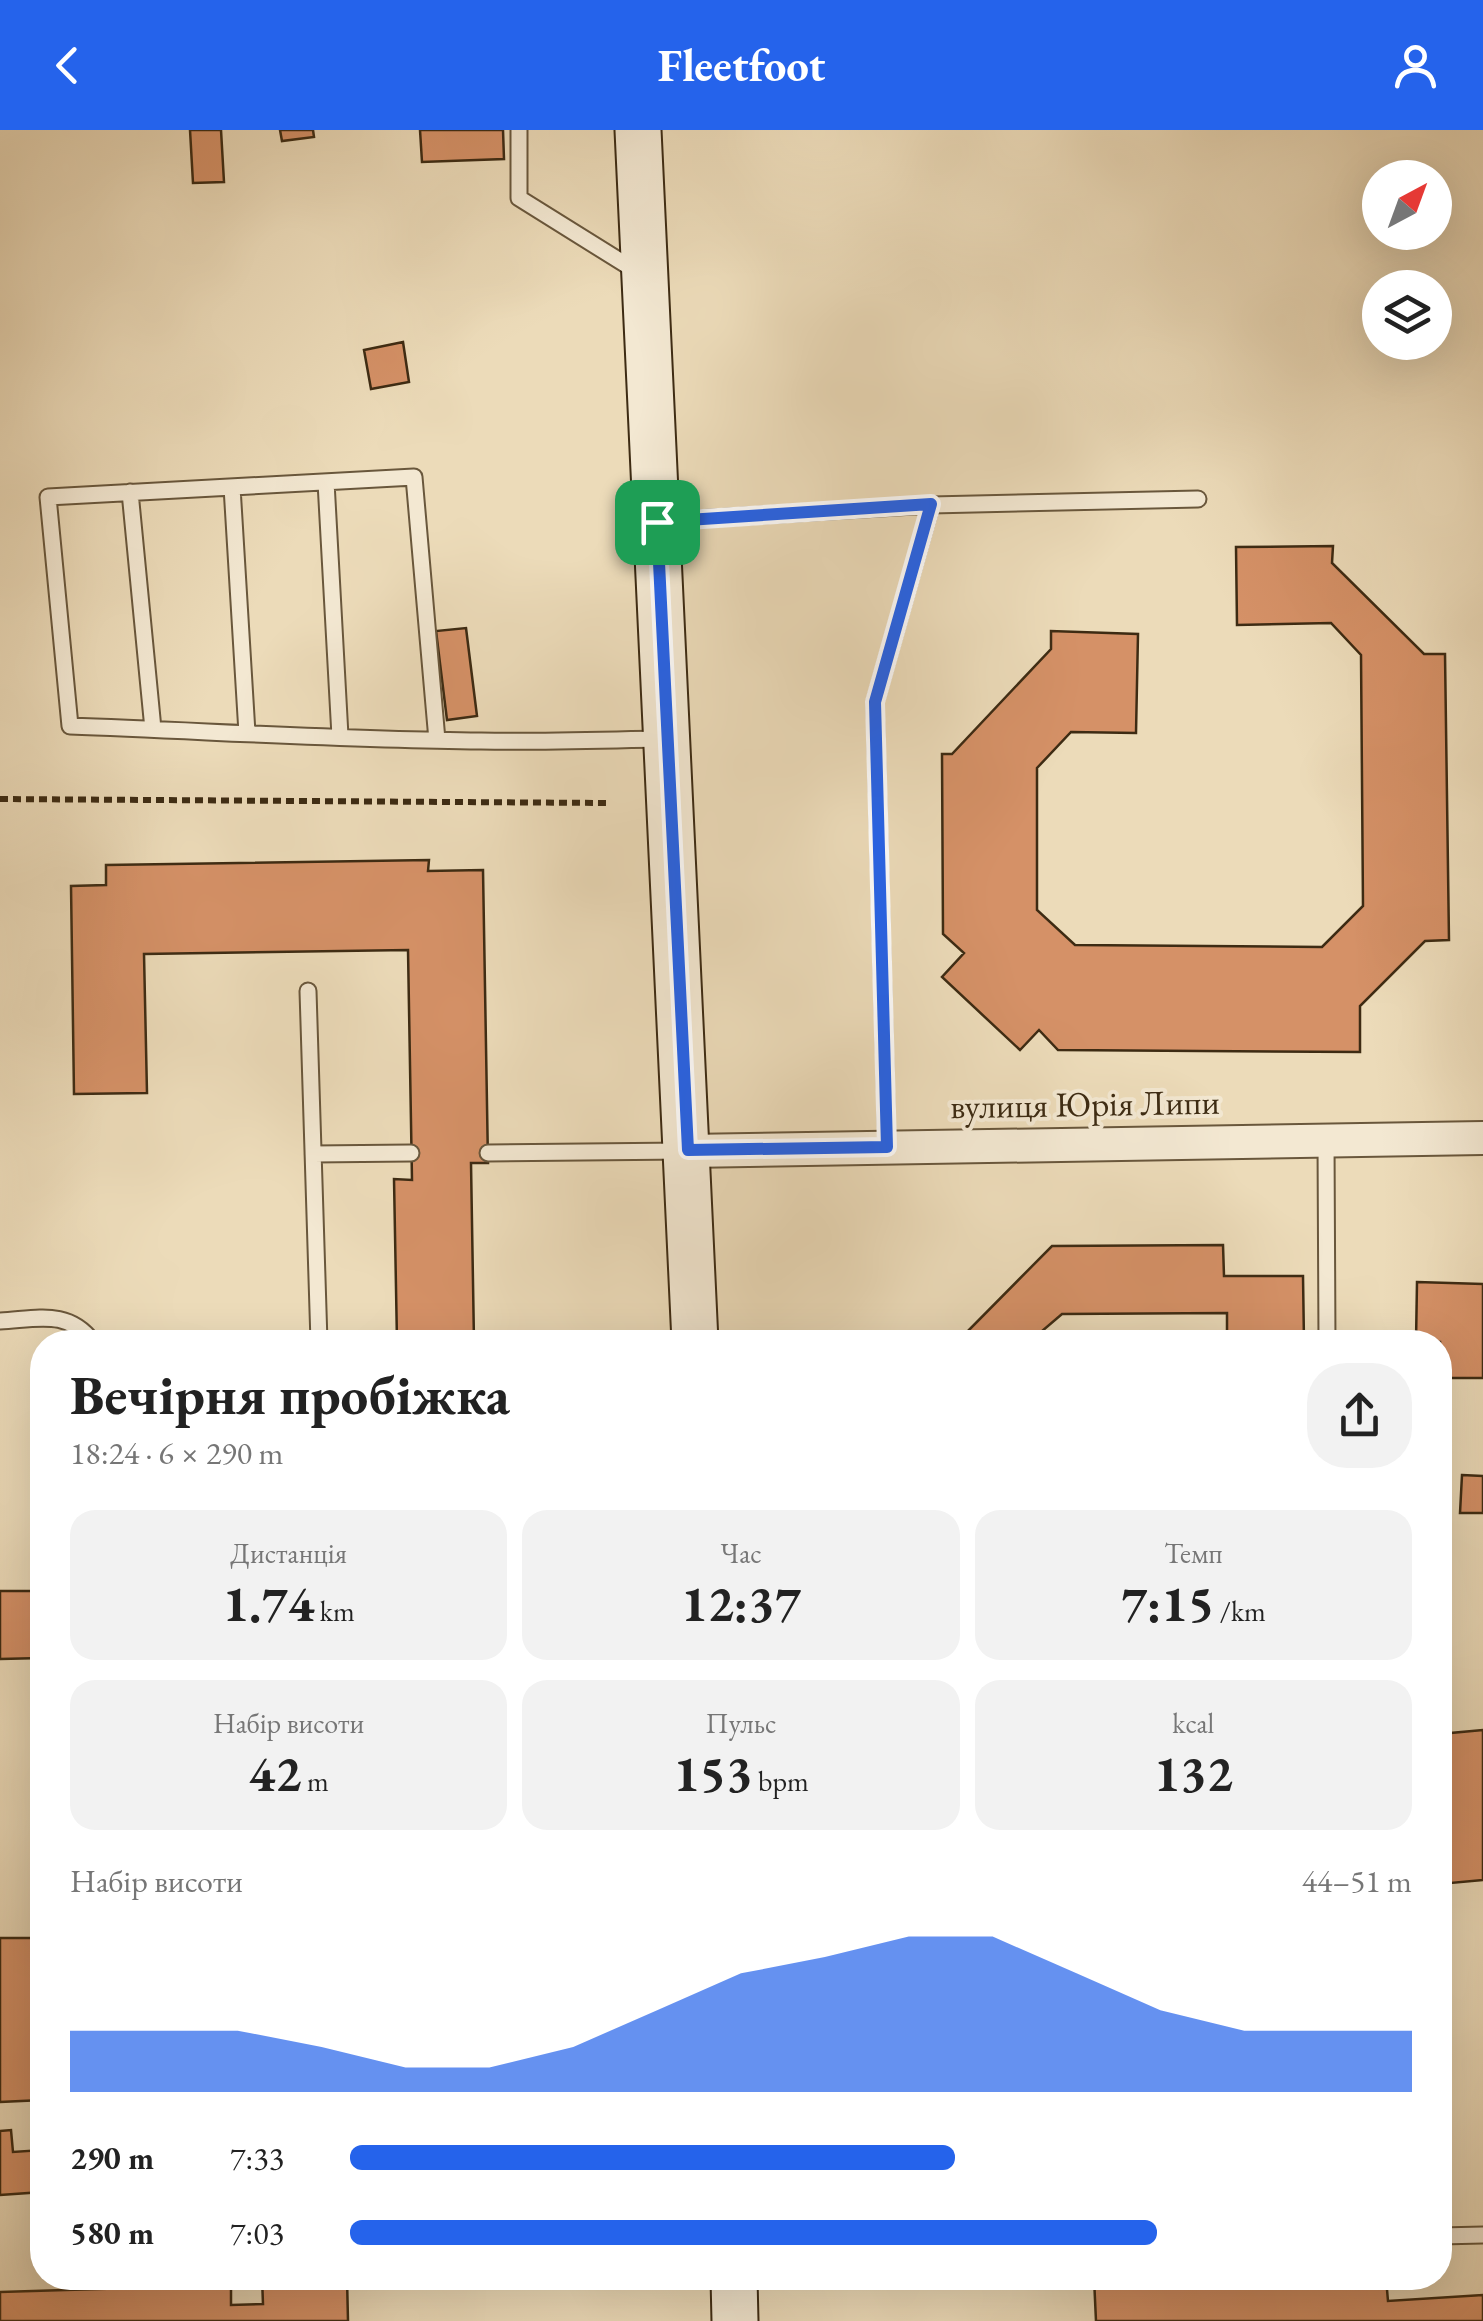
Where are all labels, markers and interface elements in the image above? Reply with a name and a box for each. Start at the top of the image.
text: Fleetfoot [658,36,825,94]
icon: back [40,38,95,93]
icon: person [1388,38,1443,93]
north arrow [1362,160,1452,250]
map controls [1362,160,1452,360]
button: layers [1362,270,1452,360]
pin [615,480,700,565]
icon: arrive [630,495,685,550]
street label: вулиця Юрія Липи [950,1079,1220,1129]
text: Вечірня пробіжка [70,1359,510,1430]
button: share [1307,1363,1412,1468]
text: 18:24 · 6 × 290 m [70,1432,283,1474]
text: Дистанція [230,1535,347,1571]
text: Час [720,1535,762,1571]
text: Темп [1164,1535,1222,1571]
text: 1.74 [223,1571,314,1636]
text: 12:37 [681,1571,801,1636]
text: 7:15 [1121,1571,1214,1636]
text: km [314,1593,355,1629]
text: /km [1214,1593,1266,1629]
text: Набір висоти [213,1705,364,1741]
text: Пульс [706,1705,776,1741]
text: kcal [1172,1705,1214,1741]
text: 42 [249,1741,301,1806]
text: 153 [673,1741,753,1806]
text: 132 [1154,1741,1233,1806]
text: m [301,1763,329,1799]
text: bpm [753,1763,809,1799]
text: Набір висоти [70,1860,243,1902]
text: 44–51 m [1302,1860,1412,1902]
text: 290 m [70,2137,154,2179]
text: 7:33 [230,2137,284,2179]
text: 580 m [70,2212,154,2254]
text: 7:03 [230,2212,284,2254]

